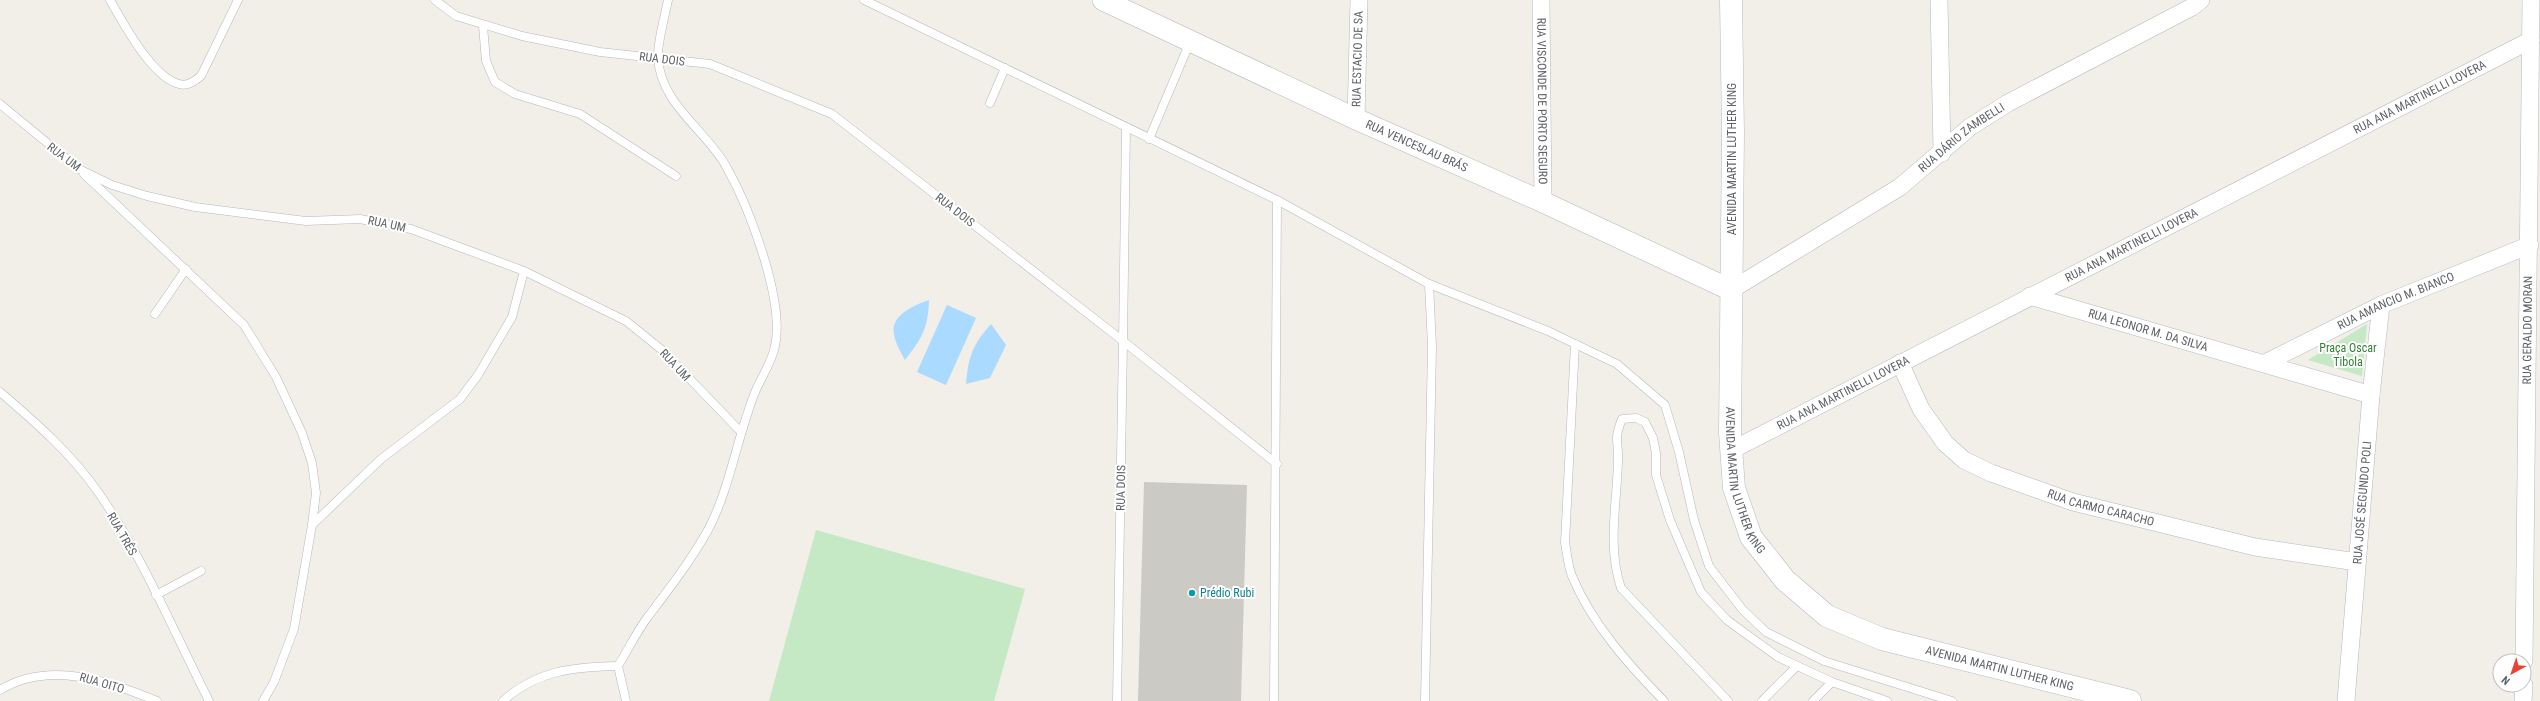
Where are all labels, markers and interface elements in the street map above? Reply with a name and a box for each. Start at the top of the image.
street label: RUA ESTACIO DE SA [1349,11,1366,107]
street label: RUA VISCONDE DE PORTO SEGURO [1534,18,1550,184]
street label: RUA DOIS [638,49,686,69]
street label: RUA ANA MARTINELLI LOVERA [2351,57,2488,137]
street label: AVENIDA MARTIN LUTHER KING [1725,83,1739,235]
street label: RUA DÁRIO ZAMBELLI [1916,100,2007,175]
street label: RUA VENCESLAU BRÁS [1364,117,1470,175]
street label: RUA UM [44,140,84,174]
street label: RUA DOIS [933,190,977,230]
street label: RUA ANA MARTINELLI LOVERA [2063,205,2200,285]
street label: RUA UM [367,213,407,235]
street label: RUA AMANCIO M. BIANCO [2335,269,2456,333]
street label: RUA GERALDO MORAN [2520,276,2535,384]
street label: RUA LEONOR M. DA SILVA [2087,306,2210,354]
park label: Praça Oscar Tibola [2319,341,2377,369]
street label: RUA UM [657,346,693,384]
street label: RUA ANA MARTINELLI LOVERA [1775,353,1912,433]
street label: AVENIDA MARTIN LUTHER KING [1723,407,1768,556]
street label: RUA JOSÉ SEGUNDO POLI [2350,440,2374,565]
street label: RUA DOIS [1114,465,1128,511]
street label: RUA CARMO CARACHO [2045,486,2156,529]
street label: RUA TRÊS [104,510,141,558]
place label: Prédio Rubi [1200,586,1254,600]
marker: Prédio Rubi [1187,588,1197,598]
street label: AVENIDA MARTIN LUTHER KING [1924,643,2075,694]
north arrow [2492,653,2532,693]
street label: RUA OITO [78,670,126,696]
text: N [2499,673,2513,687]

